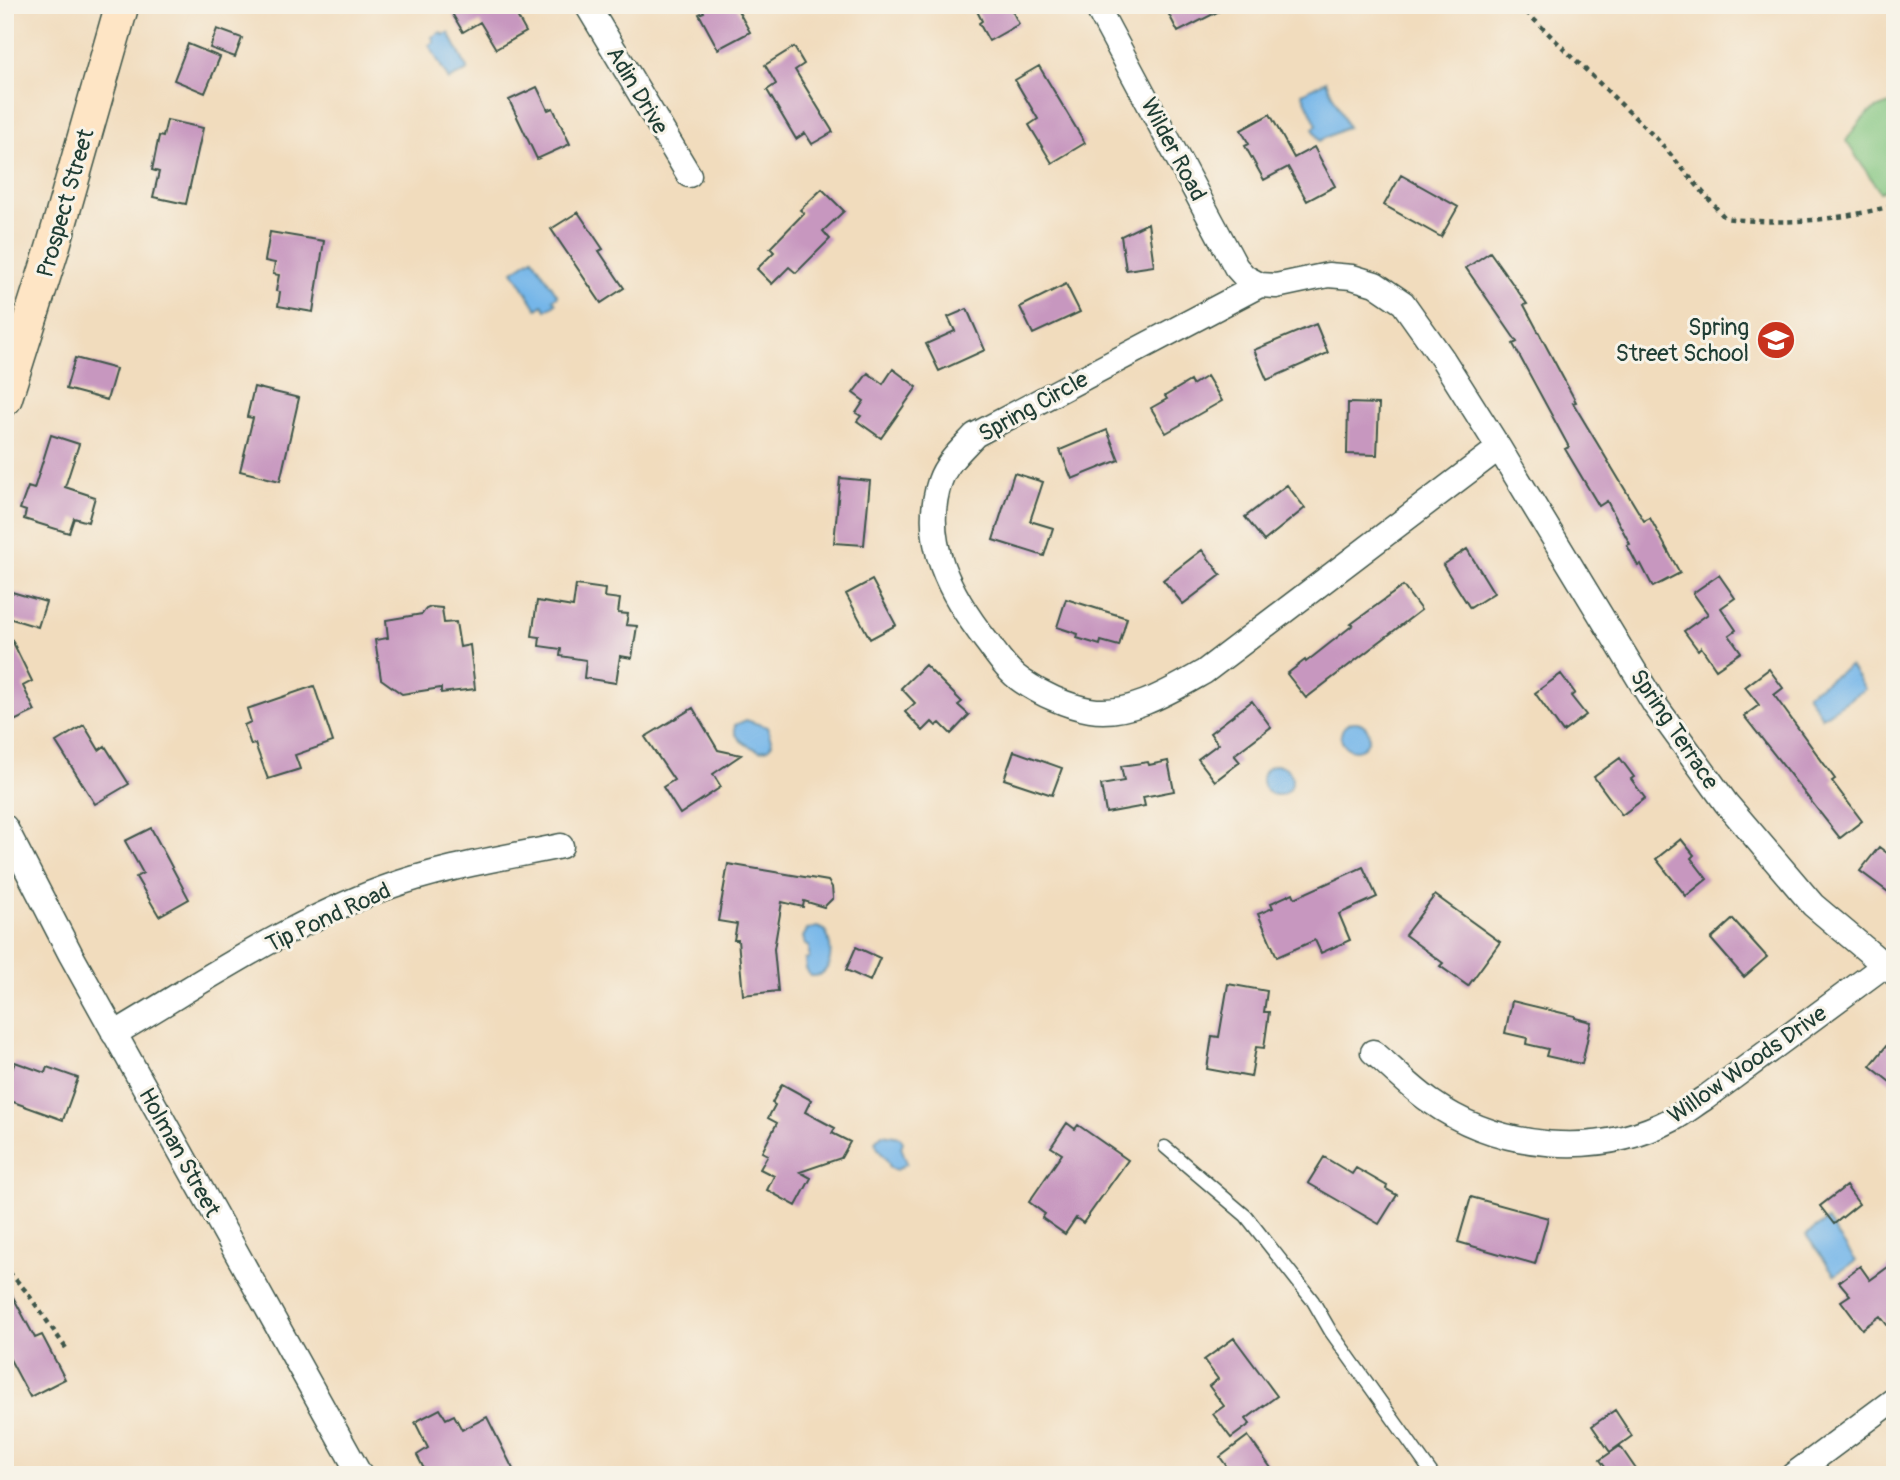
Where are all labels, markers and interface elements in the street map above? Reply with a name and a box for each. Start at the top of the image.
street label: Adin Drive [600,41,675,140]
street label: Wilder Road [1134,93,1213,206]
street label: Prospect Street [30,125,101,281]
place label: Spring Street School [1616,313,1749,368]
school or university icon: Spring Street School [1755,319,1797,361]
street label: Spring Circle [973,364,1094,448]
street label: Spring Terrace [1624,664,1726,795]
street label: Tip Pond Road [261,876,395,959]
street label: Willow Woods Drive [1662,998,1833,1130]
street label: Holman Street [132,1083,227,1223]

